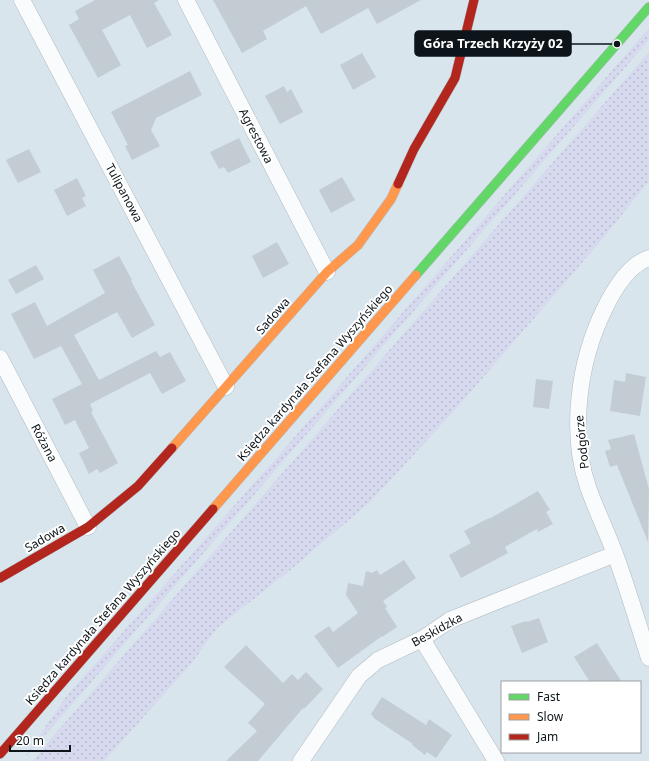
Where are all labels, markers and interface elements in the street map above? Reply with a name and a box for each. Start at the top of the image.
callout: Góra Trzech Krzyży 02 [415,31,571,56]
text: Góra Trzech Krzyży 02 [423,34,563,52]
street label: Agrestowa [235,105,278,166]
street label: Tulipanowa [102,160,147,225]
street label: Księdza kardynała Stefana Wyszyńskiego [233,281,396,465]
street label: Sadowa [252,294,293,338]
street label: Podgórze [570,414,593,470]
street label: Różana [27,421,62,465]
street label: Sadowa [21,519,68,556]
street label: Księdza kardynała Stefana Wyszyńskiego [21,525,184,709]
street label: Beskidzka [408,609,465,651]
legend [501,681,641,753]
text: Fast [537,688,561,705]
text: Slow [537,708,564,725]
scale bar [10,727,70,753]
text: Jam [536,728,558,745]
text: 20 m [16,732,44,749]

